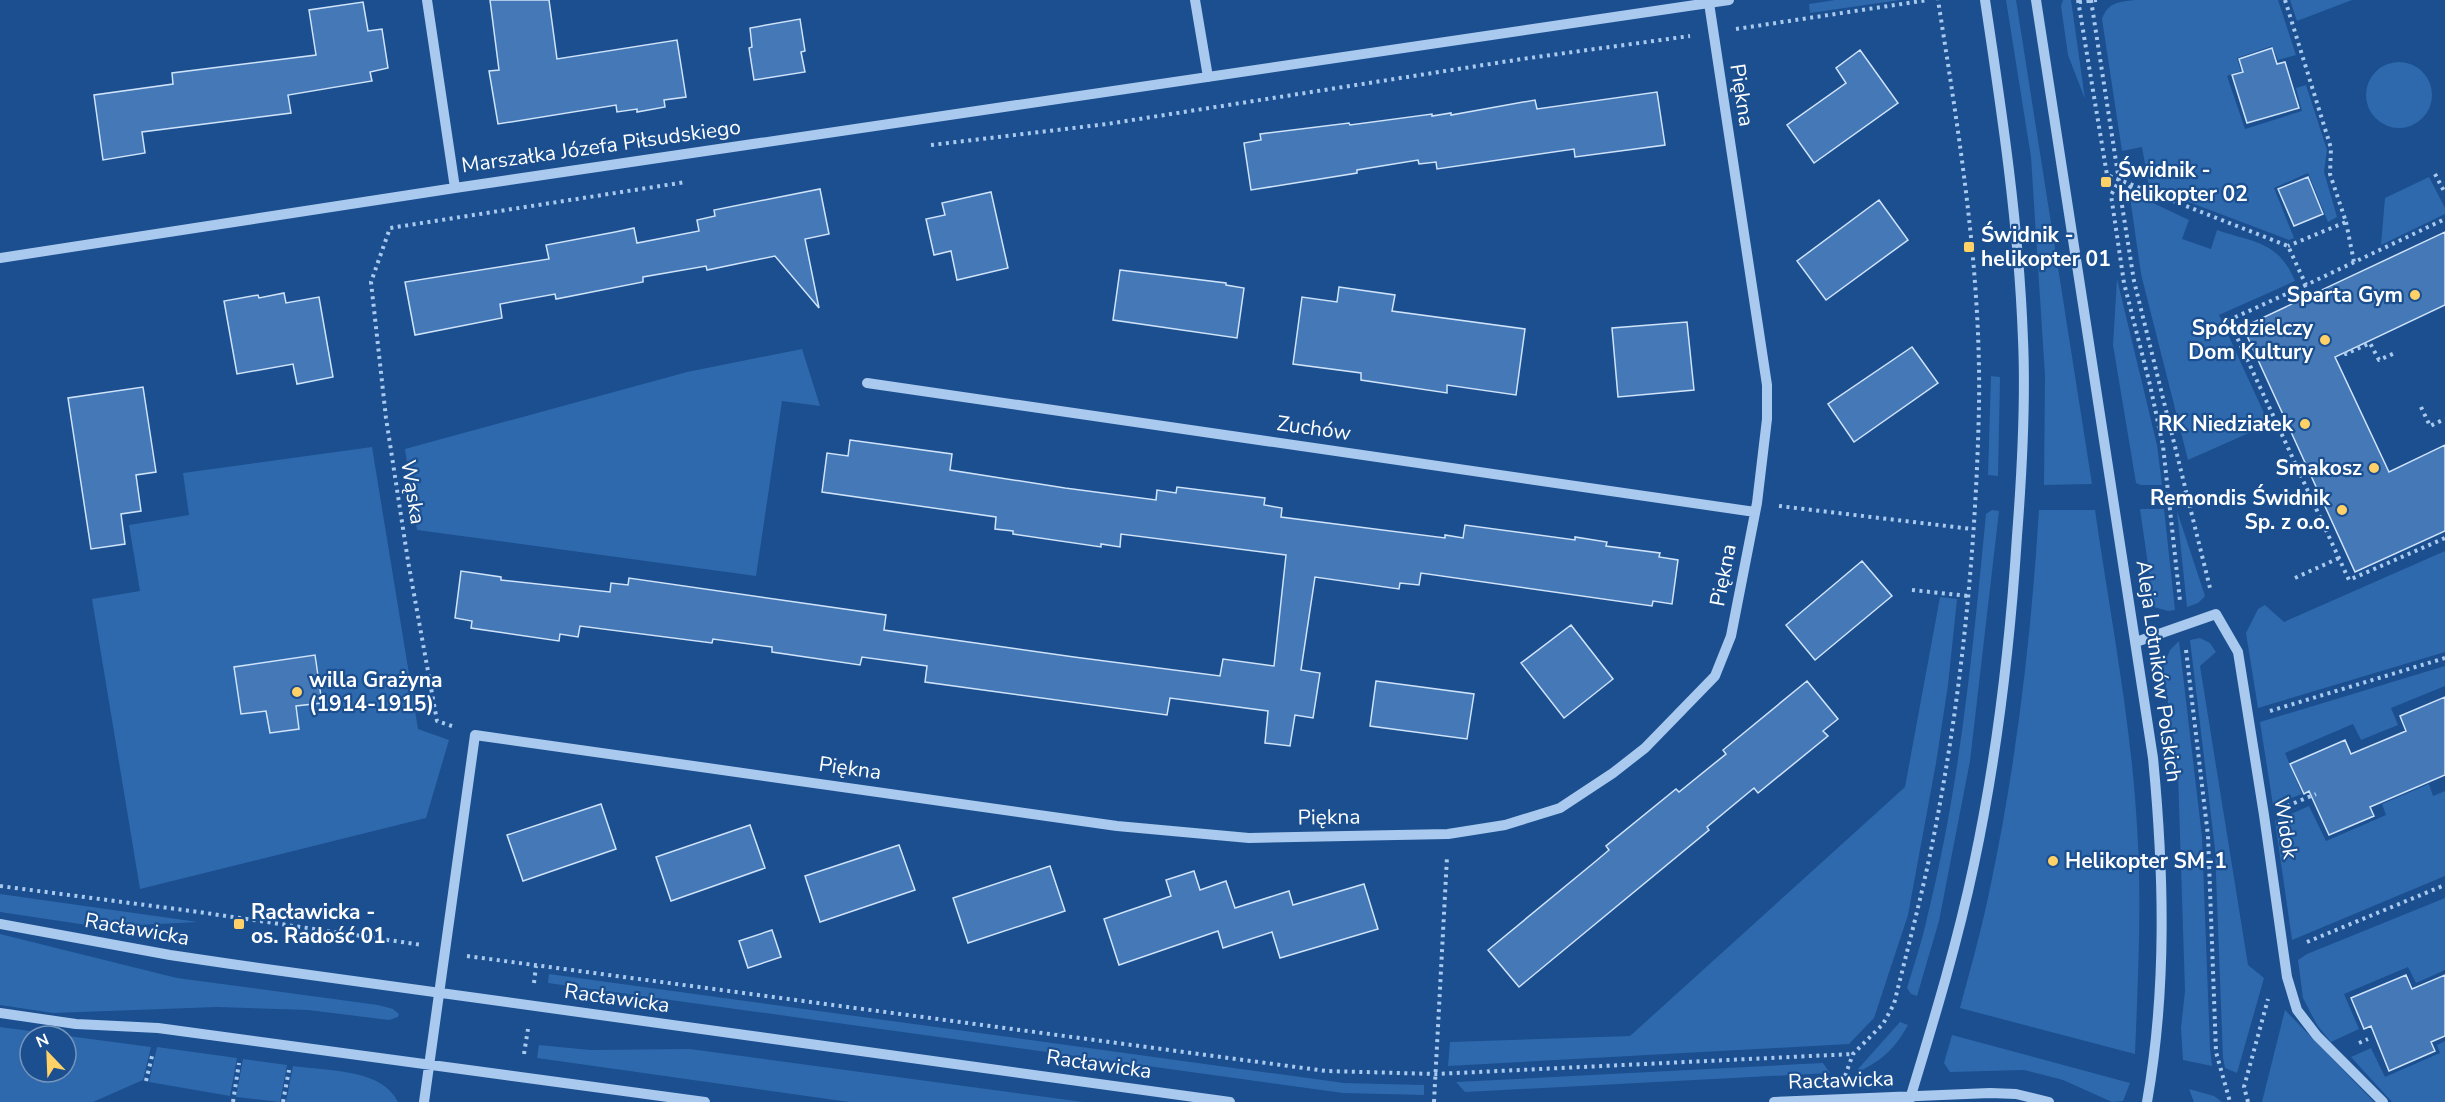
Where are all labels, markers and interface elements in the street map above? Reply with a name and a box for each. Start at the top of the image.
street label: Piękna [1723,62,1761,128]
street label: Marszałka Józefa Piłsudskiego [460,113,742,179]
place label: Świdnik - helikopter 02 [2118,156,2248,208]
marker: Świdnik - helikopter 02 [2099,175,2113,189]
place label: Świdnik - helikopter 01 [1981,221,2111,273]
marker: Świdnik - helikopter 01 [1962,240,1976,254]
place label: Sparta Gym [2287,281,2403,309]
marker: Sparta Gym [2408,288,2422,302]
place label: Spółdzielczy Dom Kultury [2188,314,2314,366]
marker: Spółdzielczy Dom Kultury [2318,333,2332,347]
street label: Zuchów [1275,409,1353,447]
place label: RK Niedziałek [2158,410,2294,438]
marker: RK Niedziałek [2298,417,2312,431]
place label: Smakosz [2276,454,2362,482]
street label: Wąska [394,458,432,526]
marker: Smakosz [2367,461,2381,475]
place label: Remondis Świdnik Sp. z o.o. [2150,484,2331,536]
marker: Remondis Świdnik Sp. z o.o. [2335,503,2349,517]
street label: Piękna [1703,541,1743,609]
street label: Aleja Lotników Polskich [2130,558,2188,784]
place label: willa Grażyna (1914-1915) [309,666,443,718]
marker: willa Grażyna (1914-1915) [290,685,304,699]
street label: Piękna [817,750,883,786]
street label: Widok [2267,795,2305,862]
street label: Piękna [1297,802,1361,832]
place label: Helikopter SM-1 [2065,847,2227,875]
marker: Helikopter SM-1 [2046,854,2060,868]
place label: Racławicka - os. Radość 01 [251,898,386,950]
street label: Racławicka [82,906,192,952]
marker: Racławicka - os. Radość 01 [232,917,246,931]
street label: Racławicka [563,977,671,1019]
north arrow [18,1024,78,1084]
text: N [33,1029,52,1054]
street label: Racławicka [1045,1043,1153,1085]
street label: Racławicka [1788,1064,1894,1096]

